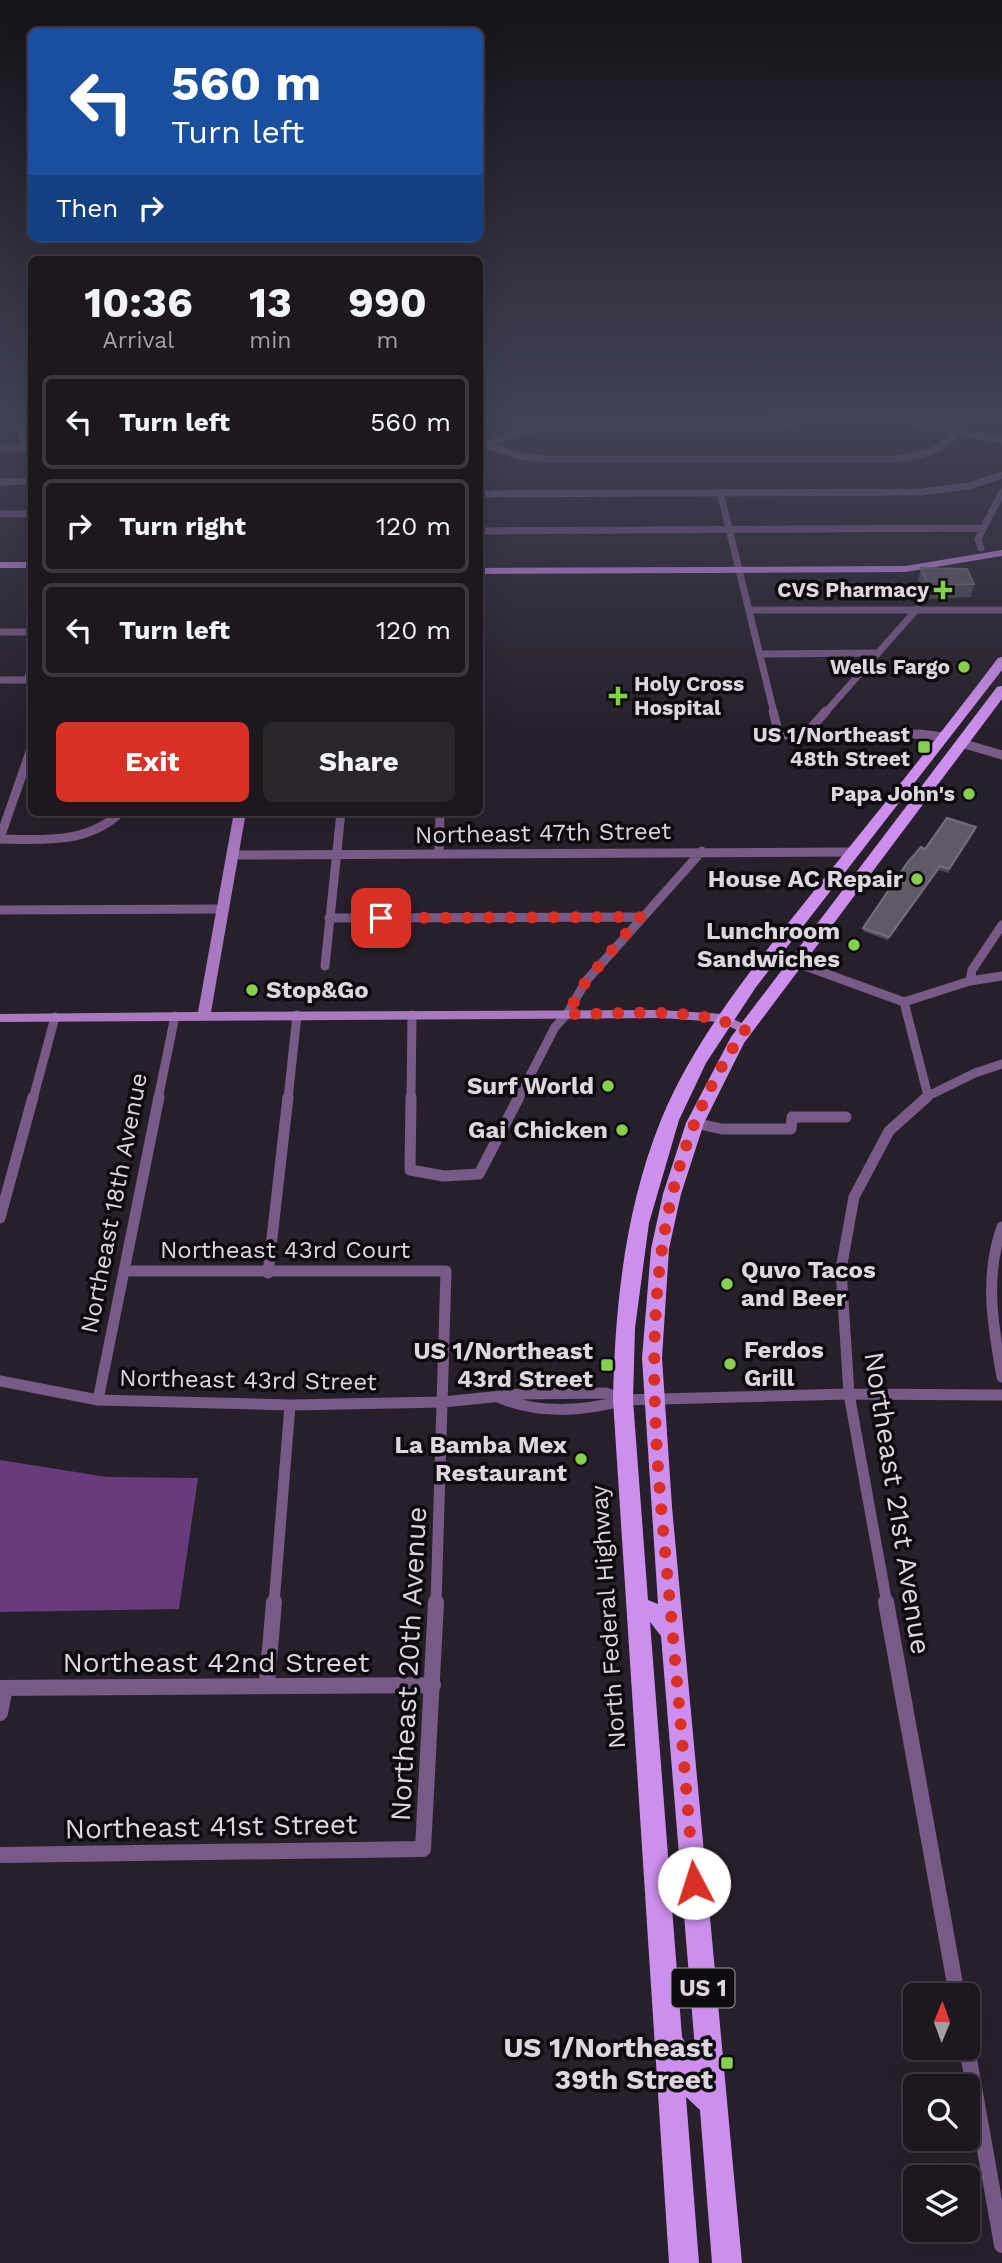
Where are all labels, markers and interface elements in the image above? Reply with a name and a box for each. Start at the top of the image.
text: 560 m [171,54,321,112]
icon: left [56,56,147,147]
text: Turn left [171,113,304,151]
icon: right [132,189,170,227]
text: Then [56,193,118,223]
text: 10:36 [84,278,193,327]
text: 13 [249,278,292,327]
text: 990 [348,278,427,327]
text: Arrival [103,327,174,354]
text: min [249,327,292,354]
text: m [377,327,398,354]
icon: left [60,403,98,441]
text: Turn left [119,407,230,437]
text: 560 m [370,407,451,437]
icon: right [60,507,98,545]
text: Turn right [119,511,246,541]
text: 120 m [376,511,451,541]
place label: CVS Pharmacy [777,577,929,602]
marker: CVS Pharmacy [935,582,951,598]
icon: left [60,611,98,649]
text: Turn left [119,615,230,645]
text: 120 m [376,615,451,645]
place label: Wells Fargo [830,654,950,679]
marker: Wells Fargo [956,659,972,675]
place label: Holy Cross Hospital [634,671,744,720]
marker: Holy Cross Hospital [608,686,628,706]
button: Exit [56,722,249,802]
button: Share [263,722,455,802]
place label: US 1/Northeast 48th Street [753,722,910,771]
marker: US 1/Northeast 48th Street [916,739,932,755]
place label: Papa John's [830,781,955,806]
marker: Papa John's [961,786,977,802]
street label: Northeast 47th Street [415,817,671,849]
place label: House AC Repair [708,865,904,893]
marker: House AC Repair [909,871,925,887]
pin [351,888,411,948]
icon: arrive [362,899,400,937]
place label: Lunchroom Sandwiches [697,917,840,973]
marker: Lunchroom Sandwiches [846,937,862,953]
place label: Stop&Go [266,976,369,1004]
marker: Stop&Go [244,982,260,998]
street label: Northeast 18th Avenue [75,1070,153,1336]
place label: Surf World [467,1072,594,1100]
marker: Surf World [600,1078,616,1094]
place label: Gai Chicken [468,1116,608,1144]
marker: Gai Chicken [614,1122,630,1138]
street label: Northeast 43rd Court [160,1236,410,1264]
place label: Quvo Tacos and Beer [741,1256,876,1312]
marker: Quvo Tacos and Beer [719,1276,735,1292]
place label: Ferdos Grill [744,1336,824,1392]
place label: US 1/Northeast 43rd Street [413,1337,594,1393]
street label: Northeast 21st Avenue [857,1349,938,1657]
marker: Ferdos Grill [722,1356,738,1372]
marker: US 1/Northeast 43rd Street [599,1357,615,1373]
street label: Northeast 43rd Street [119,1364,377,1396]
place label: La Bamba Mex Restaurant [394,1431,568,1487]
marker: La Bamba Mex Restaurant [573,1451,589,1467]
street label: North Federal Highway [585,1484,631,1750]
street label: Northeast 20th Avenue [384,1506,433,1822]
street label: Northeast 42nd Street [63,1646,370,1679]
street label: Northeast 41st Street [64,1807,358,1846]
position arrow [657,1846,731,1920]
road number: US 1 [672,1968,734,2008]
north arrow [903,1983,980,2060]
map controls [903,1983,980,2242]
place label: US 1/Northeast 39th Street [503,2031,713,2096]
marker: US 1/Northeast 39th Street [719,2055,735,2071]
button: search [903,2074,980,2151]
button: layers [903,2165,980,2242]

